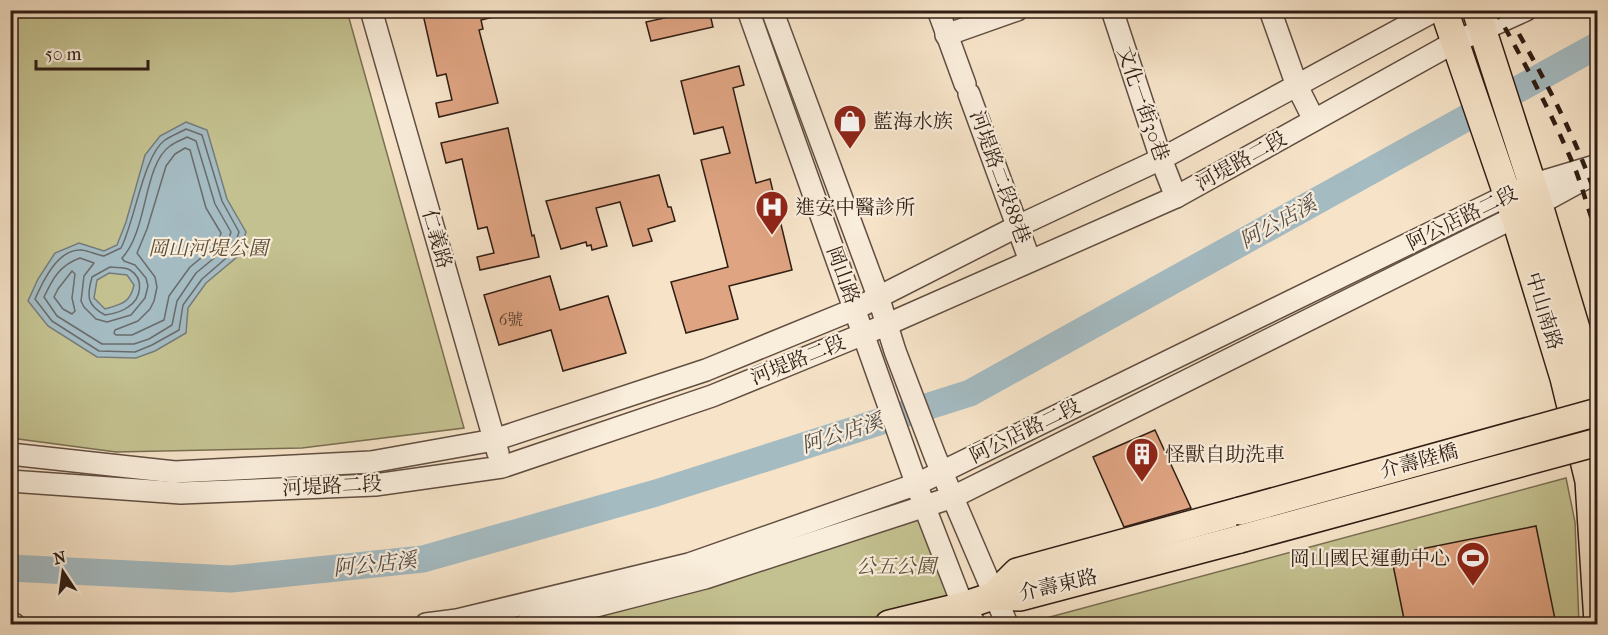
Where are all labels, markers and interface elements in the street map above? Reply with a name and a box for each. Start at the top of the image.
scale bar [36,33,148,71]
text: 50 m [45,44,82,65]
street label: 文化一街30巷 [1113,44,1173,164]
shop icon: 藍海水族 [832,103,868,150]
street label: 河堤路二段88巷 [965,107,1035,247]
place label: 藍海水族 [873,110,953,133]
street label: 河堤路二段 [1192,127,1290,195]
street label: 阿公店路二段 [1403,181,1521,255]
hospital icon: 進安中醫診所 [754,189,790,236]
water label: 阿公店溪 [1235,190,1322,253]
place label: 進安中醫診所 [795,196,915,219]
street label: 仁義路 [418,207,456,271]
park label: 岡山河堤公園 [148,237,271,260]
street label: 岡山路 [822,243,864,307]
street label: 中山南路 [1521,269,1567,353]
house number: 6號 [499,310,523,329]
street label: 河堤路二段 [747,331,849,389]
street label: 阿公店路二段 [966,394,1084,468]
water label: 阿公店溪 [798,408,888,457]
building icon: 怪獸自助洗車 [1124,436,1160,483]
street label: 介壽陸橋 [1377,440,1461,482]
place label: 怪獸自助洗車 [1165,443,1285,466]
street label: 河堤路二段 [281,472,383,500]
sports icon: 岡山國民運動中心 [1455,540,1491,587]
north arrow [33,542,93,602]
text: N [52,547,69,568]
water label: 阿公店溪 [332,547,420,580]
place label: 岡山國民運動中心 [1290,547,1450,570]
park label: 公五公園 [856,555,939,578]
street label: 介壽東路 [1016,565,1100,605]

